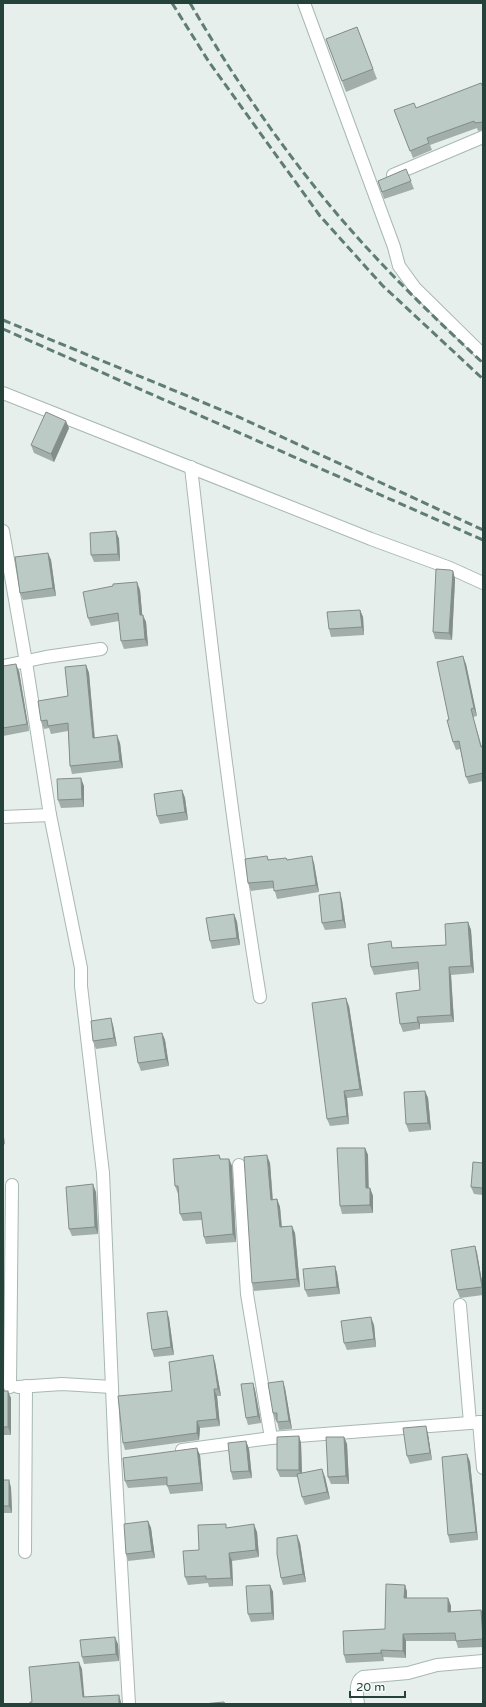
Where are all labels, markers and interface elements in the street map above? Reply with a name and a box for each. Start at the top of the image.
scale bar [350,1673,405,1699]
text: 20 m [356,1680,385,1694]

